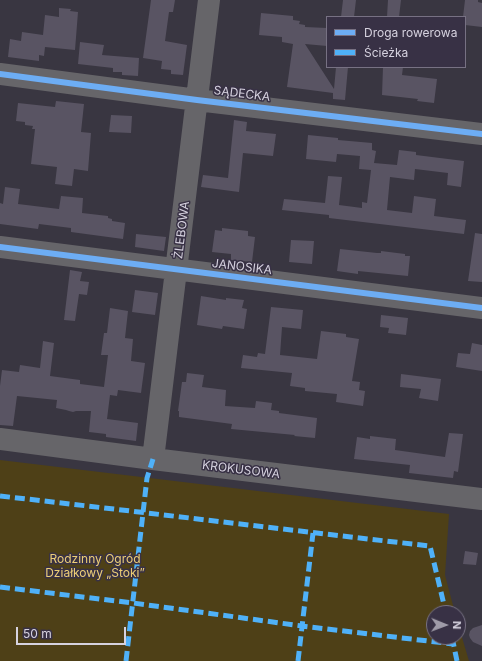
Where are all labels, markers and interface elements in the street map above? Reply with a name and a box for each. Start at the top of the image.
legend [326,16,466,68]
text: Droga rowerowa [364,25,457,40]
text: Ścieżka [364,45,408,60]
street label: SĄDECKA [213,83,271,105]
street label: ŻLEBOWA [171,200,193,260]
street label: JANOSIKA [211,256,273,278]
street label: KROKUSOWA [201,458,281,482]
park label: Rodzinny Ogród Działkowy „Stoki” [45,552,145,580]
north arrow [426,605,466,645]
scale bar [18,619,128,645]
text: N [450,621,464,630]
text: 50 m [23,626,52,641]

